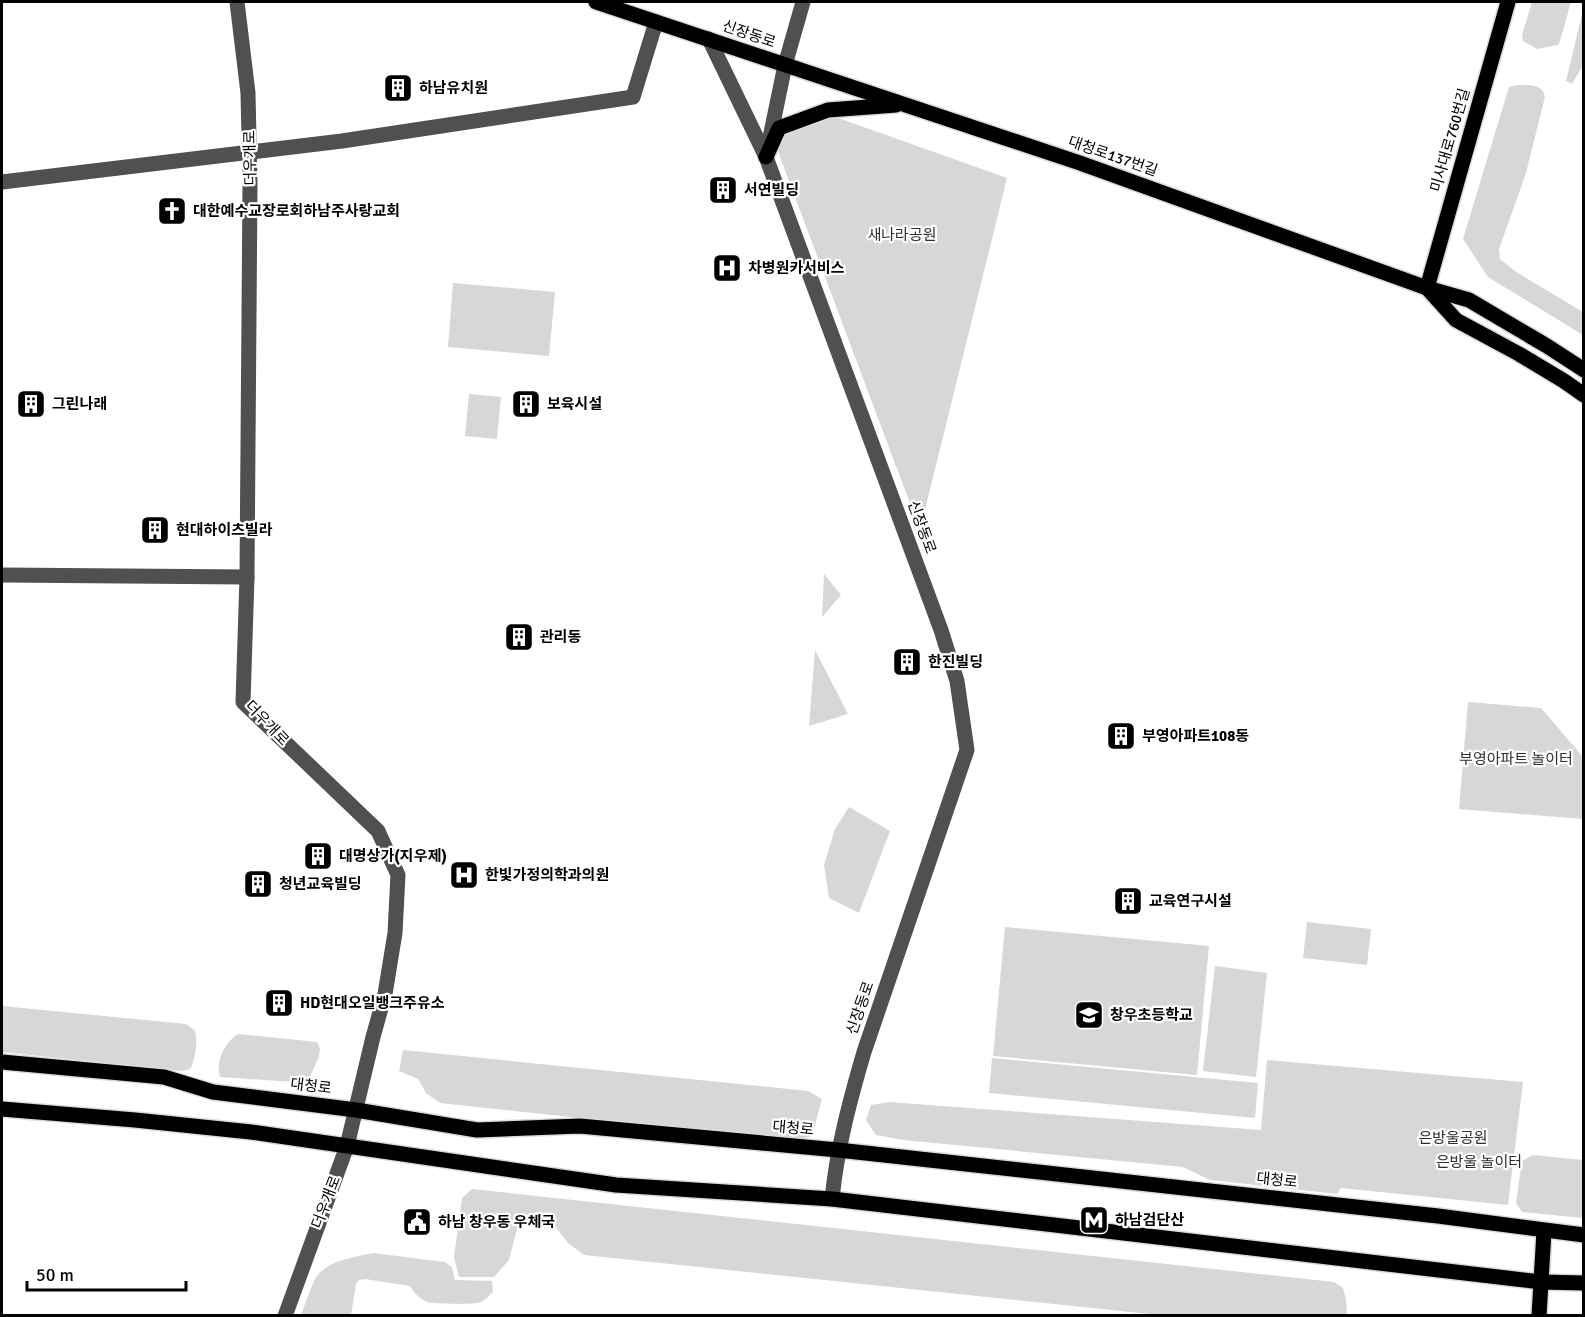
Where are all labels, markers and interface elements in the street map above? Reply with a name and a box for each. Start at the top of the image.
street label: 신장동로 [720,17,778,51]
building icon: 하남유치원 [382,72,414,104]
place label: 하남유치원 [419,79,488,97]
street label: 미사대로760번길 [1427,86,1473,194]
street label: 더우개로 [241,130,259,186]
street label: 대청로137번길 [1066,132,1160,180]
building icon: 서연빌딩 [707,174,739,206]
place label: 서연빌딩 [744,181,799,199]
church icon: 대한예수교장로회하남주사랑교회 [156,195,188,227]
place label: 대한예수교장로회하남주사랑교회 [193,202,400,220]
park label: 새나라공원 [867,226,937,244]
hospital icon: 차병원카서비스 [711,252,743,284]
place label: 차병원카서비스 [748,259,845,277]
building icon: 그린나래 [15,388,47,420]
building icon: 보육시설 [510,388,542,420]
place label: 그린나래 [52,395,107,413]
place label: 보육시설 [547,395,602,413]
street label: 신장동로 [904,498,940,556]
building icon: 현대하이츠빌라 [139,514,171,546]
place label: 현대하이츠빌라 [176,521,273,539]
building icon: 관리동 [503,621,535,653]
place label: 관리동 [540,628,582,646]
building icon: 한진빌딩 [891,646,923,678]
place label: 한진빌딩 [928,653,983,671]
street label: 더우개로 [241,697,293,749]
building icon: 부영아파트108동 [1105,720,1137,752]
place label: 부영아파트108동 [1142,727,1249,745]
park label: 부영아파트 놀이터 [1459,750,1573,768]
building icon: 대명상가(지우제) [302,840,334,872]
place label: 대명상가(지우제) [339,847,447,865]
hospital icon: 한빛가정의학과의원 [448,859,480,891]
place label: 한빛가정의학과의원 [485,866,609,884]
building icon: 청년교육빌딩 [242,868,274,900]
place label: 청년교육빌딩 [279,875,362,893]
building icon: 교육연구시설 [1112,885,1144,917]
place label: 교육연구시설 [1149,892,1232,910]
street label: 신장동로 [843,979,877,1037]
building icon: HD현대오일뱅크주유소 [263,987,295,1019]
place label: HD현대오일뱅크주유소 [300,994,445,1012]
school or university icon: 창우초등학교 [1073,999,1105,1031]
place label: 창우초등학교 [1110,1006,1193,1024]
street label: 대청로 [289,1075,333,1097]
street label: 대청로 [772,1117,814,1139]
park label: 은방울공원 [1418,1129,1488,1147]
park label: 은방울 놀이터 [1436,1153,1522,1171]
street label: 대청로 [1255,1169,1299,1191]
street label: 더우개로 [308,1173,344,1231]
metro station icon: 하남검단산 [1078,1204,1110,1236]
public building icon: 하남 창우동 우체국 [401,1206,433,1238]
place label: 하남검단산 [1115,1211,1184,1229]
place label: 하남 창우동 우체국 [438,1213,555,1231]
scale bar [27,1254,186,1292]
text: 50 m [36,1264,74,1286]

